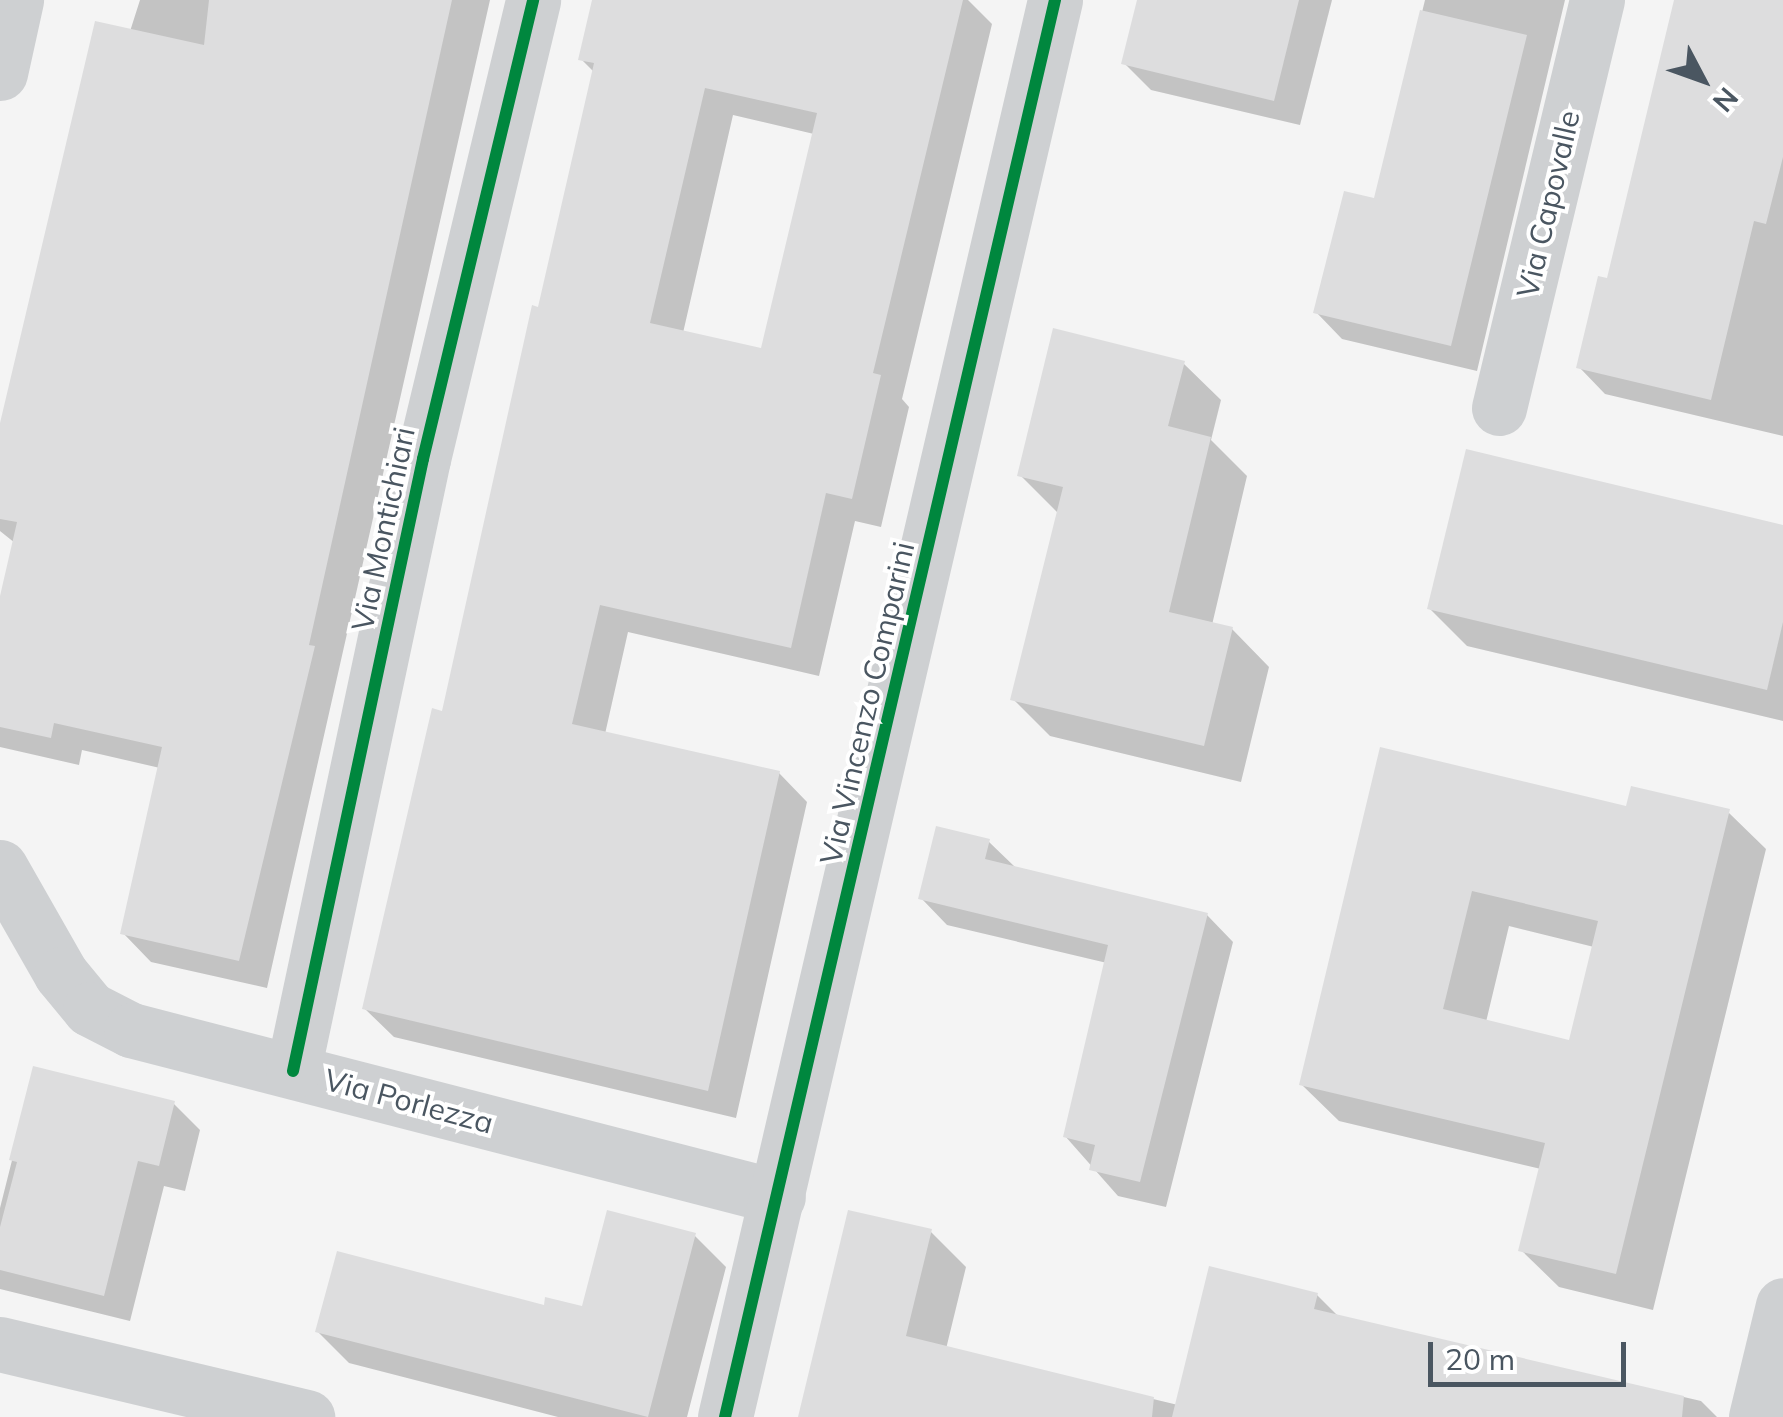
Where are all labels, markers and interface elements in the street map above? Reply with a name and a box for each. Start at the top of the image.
north arrow [1653,30,1753,130]
text: N [1706,81,1746,119]
street label: Via Capovalle [1509,107,1587,301]
street label: Via Montichiari [344,424,422,634]
street label: Via Vincenzo Comparini [812,538,922,868]
street label: Via Porlezza [321,1061,497,1141]
scale bar [1433,1322,1630,1384]
text: 20 m [1445,1340,1515,1378]

